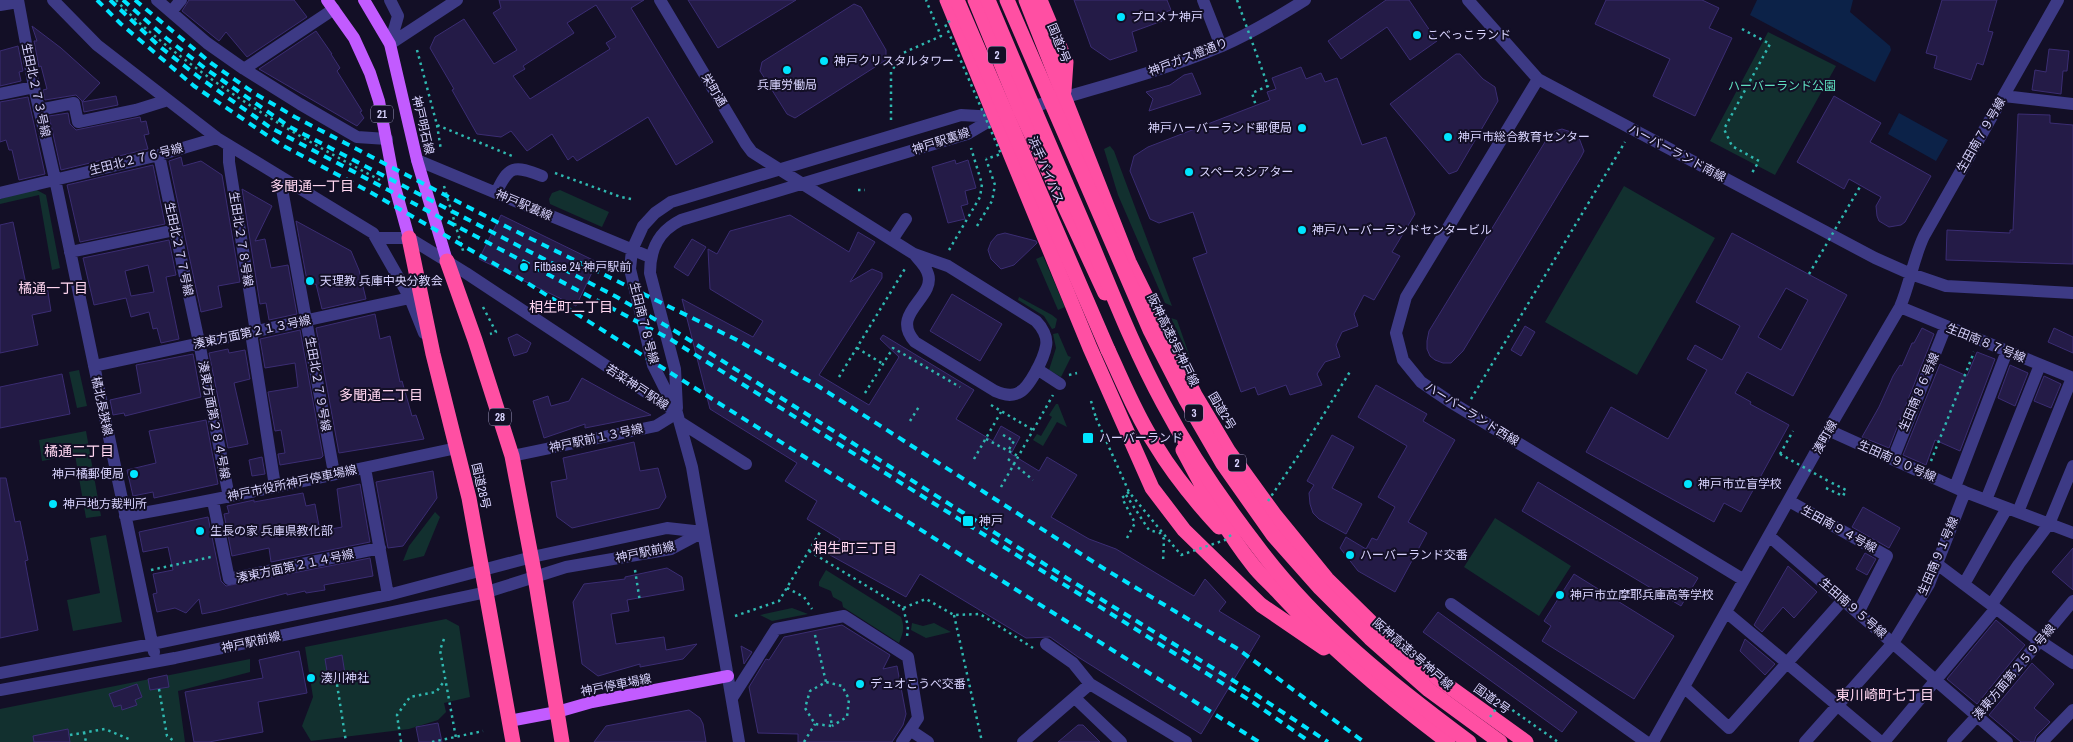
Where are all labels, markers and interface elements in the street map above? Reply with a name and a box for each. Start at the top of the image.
place label: プロメナ神戸 [1131,9,1203,25]
marker: プロメナ神戸 [1115,11,1127,23]
street label: 国道2号 [1044,21,1074,65]
place label: こべっこランド [1427,27,1511,43]
marker: こべっこランド [1411,29,1423,41]
street label: 神戸ガス燈通り [1146,34,1230,80]
street label: 生田北２７３号線 [18,41,54,139]
road number: 2 [988,46,1006,64]
place label: 神戸クリスタルタワー [834,53,954,69]
marker: 神戸クリスタルタワー [818,55,830,67]
marker: 兵庫労働局 [781,64,793,76]
street label: 栄町通 [698,70,730,110]
place label: 兵庫労働局 [757,77,817,93]
park label: ハーバーランド公園 [1728,78,1836,94]
street label: 神戸明石線 [408,94,438,156]
street label: 生田南７９号線 [1953,95,2009,175]
road number: 21 [371,106,393,122]
place label: 神戸ハーバーランド郵便局 [1148,120,1292,136]
street label: ハーバーランド南線 [1626,121,1728,185]
marker: 神戸ハーバーランド郵便局 [1296,122,1308,134]
street label: 神戸駅裏線 [910,124,972,158]
place label: 神戸市総合教育センター [1458,129,1590,145]
marker: 神戸市総合教育センター [1442,131,1454,143]
street label: 浜手バイパス [1025,134,1067,206]
street label: 生田北２７６号線 [87,140,185,178]
place label: スペースシアター [1199,164,1294,180]
marker: スペースシアター [1183,166,1195,178]
district label: 多聞通一丁目 [270,177,354,195]
street label: 神戸駅裏線 [493,186,555,224]
street label: 生田北２７８号線 [226,190,256,288]
street label: 生田北２７７号線 [161,200,197,298]
place label: 神戸ハーバーランドセンタービル [1312,222,1492,238]
marker: 神戸ハーバーランドセンタービル [1296,224,1308,236]
place label: Fitbase 24 神戸駅前 [534,259,631,275]
marker: Fitbase 24 神戸駅前 [518,261,530,273]
place label: 天理教 兵庫中央分教会 [320,273,443,289]
marker: 天理教 兵庫中央分教会 [304,275,316,287]
district label: 橘通一丁目 [18,279,88,297]
street label: 生田南７８号線 [626,280,662,366]
street label: 阪神高速3号神戸線 [1144,291,1202,389]
district label: 相生町二丁目 [529,298,613,316]
street label: 湊東方面第２１３号線 [192,312,312,352]
street label: 生田南８７号線 [1944,320,2028,366]
street label: 生田北２７９号線 [302,335,334,433]
street label: 生田南８６号線 [1895,350,1943,434]
street label: 湊東方面第２８４号線 [195,360,233,480]
street label: 若菜神戸駅線 [602,361,672,413]
street label: 橘北長狭線 [88,375,116,437]
street label: ハーバーランド西線 [1422,379,1522,449]
district label: 多聞通二丁目 [339,386,423,404]
street label: 国道2号 [1204,389,1240,433]
road number: 3 [1185,404,1203,422]
road number: 28 [489,408,511,426]
street label: 湊町線 [1809,417,1841,457]
street label: 神戸駅前１３号線 [547,420,645,456]
place label: ハーバーランド [1099,430,1183,446]
marker: ハーバーランド [1081,431,1095,445]
street label: 生田南９０号線 [1855,437,1939,485]
district label: 橘通二丁目 [44,442,114,460]
road number: 2 [1228,454,1246,472]
street label: 神戸市役所神戸停車場線 [226,461,358,505]
street label: 国道28号 [468,461,494,511]
place label: 神戸橘郵便局 [52,466,124,482]
marker: 神戸橘郵便局 [128,468,140,480]
place label: 神戸市立盲学校 [1698,476,1782,492]
marker: 神戸市立盲学校 [1682,478,1694,490]
place label: 神戸地方裁判所 [63,496,147,512]
marker: 神戸地方裁判所 [47,498,59,510]
street label: 生田南９４号線 [1798,502,1880,556]
place label: 神戸 [979,513,1003,529]
marker: 神戸 [961,514,975,528]
street label: 生田南９１号線 [1914,514,1962,598]
place label: 生長の家 兵庫県教化部 [210,523,333,539]
marker: 生長の家 兵庫県教化部 [194,525,206,537]
street label: 神戸駅前線 [614,538,676,566]
district label: 相生町三丁目 [813,539,897,557]
street label: 湊東方面第２１４号線 [235,546,355,586]
place label: ハーバーランド交番 [1360,547,1468,563]
marker: ハーバーランド交番 [1344,549,1356,561]
street label: 生田南９５号線 [1816,574,1890,642]
place label: 神戸市立摩耶兵庫高等学校 [1570,587,1714,603]
marker: 神戸市立摩耶兵庫高等学校 [1554,589,1566,601]
street label: 阪神高速3号神戸線 [1369,615,1457,693]
street label: 湊東方面第２５９号線 [1969,621,2059,723]
street label: 神戸駅前線 [220,628,282,656]
place label: 湊川神社 [321,670,369,686]
street label: 神戸停車場線 [579,670,653,700]
marker: 湊川神社 [305,672,317,684]
place label: デュオこうべ交番 [870,676,966,692]
marker: デュオこうべ交番 [854,678,866,690]
street label: 国道2号 [1471,680,1513,718]
district label: 東川崎町七丁目 [1836,686,1934,704]

